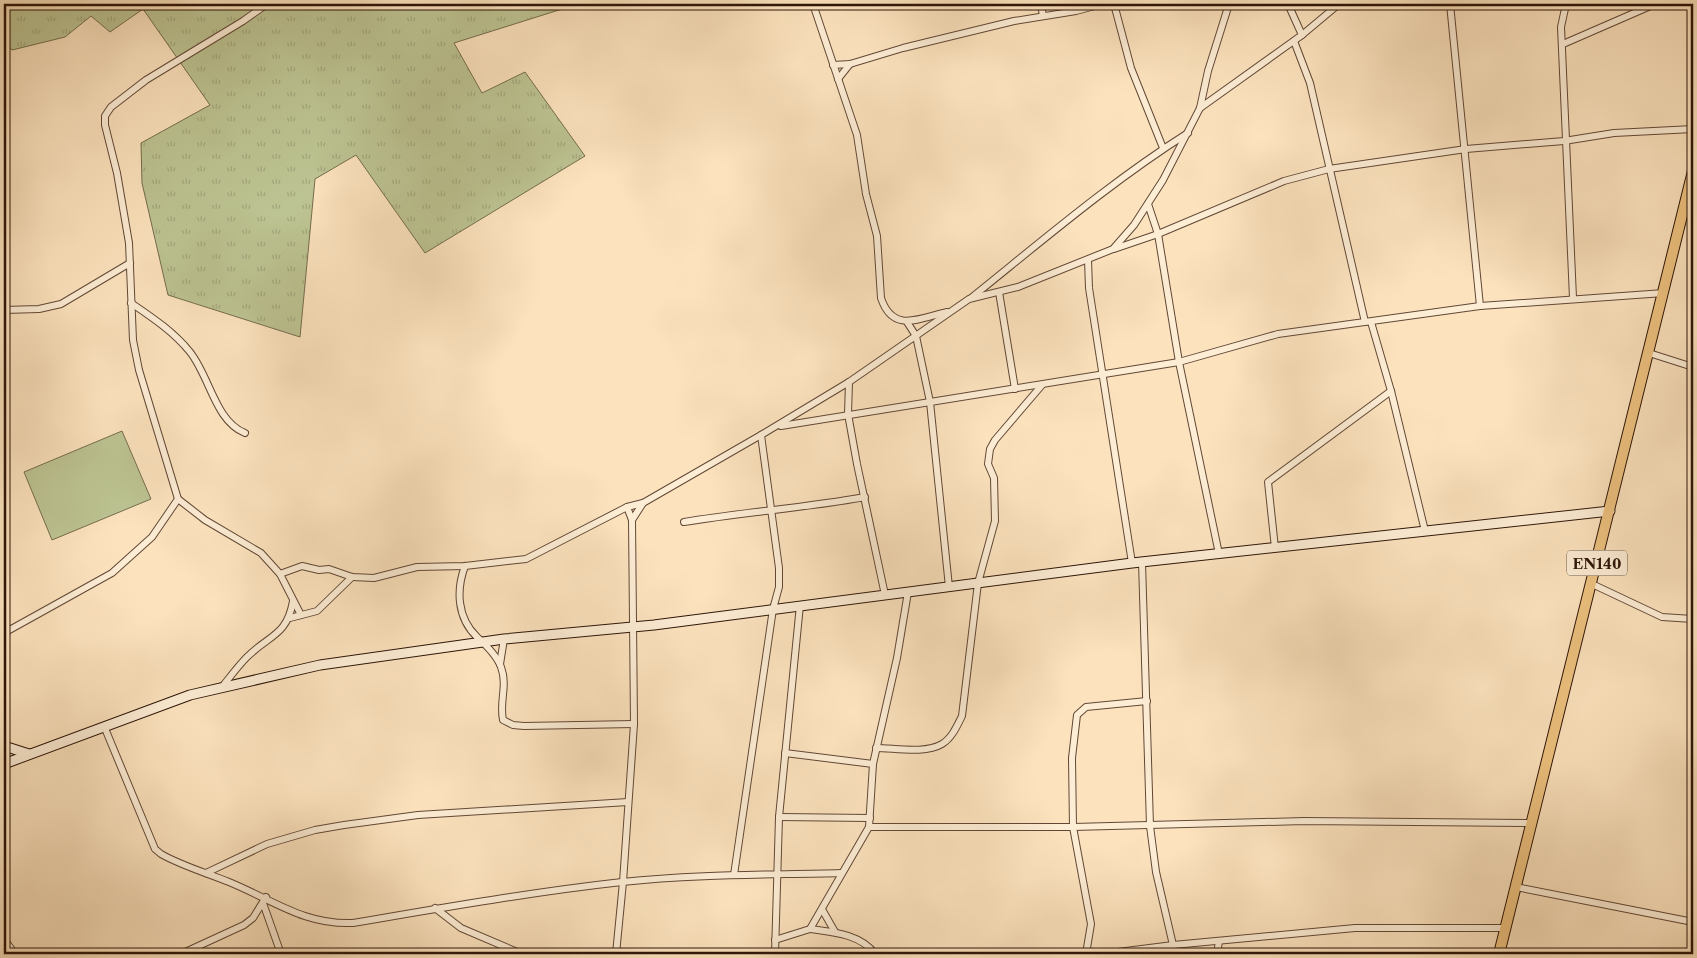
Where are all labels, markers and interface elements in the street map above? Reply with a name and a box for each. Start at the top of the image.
road number: EN140 [1567,550,1627,576]

